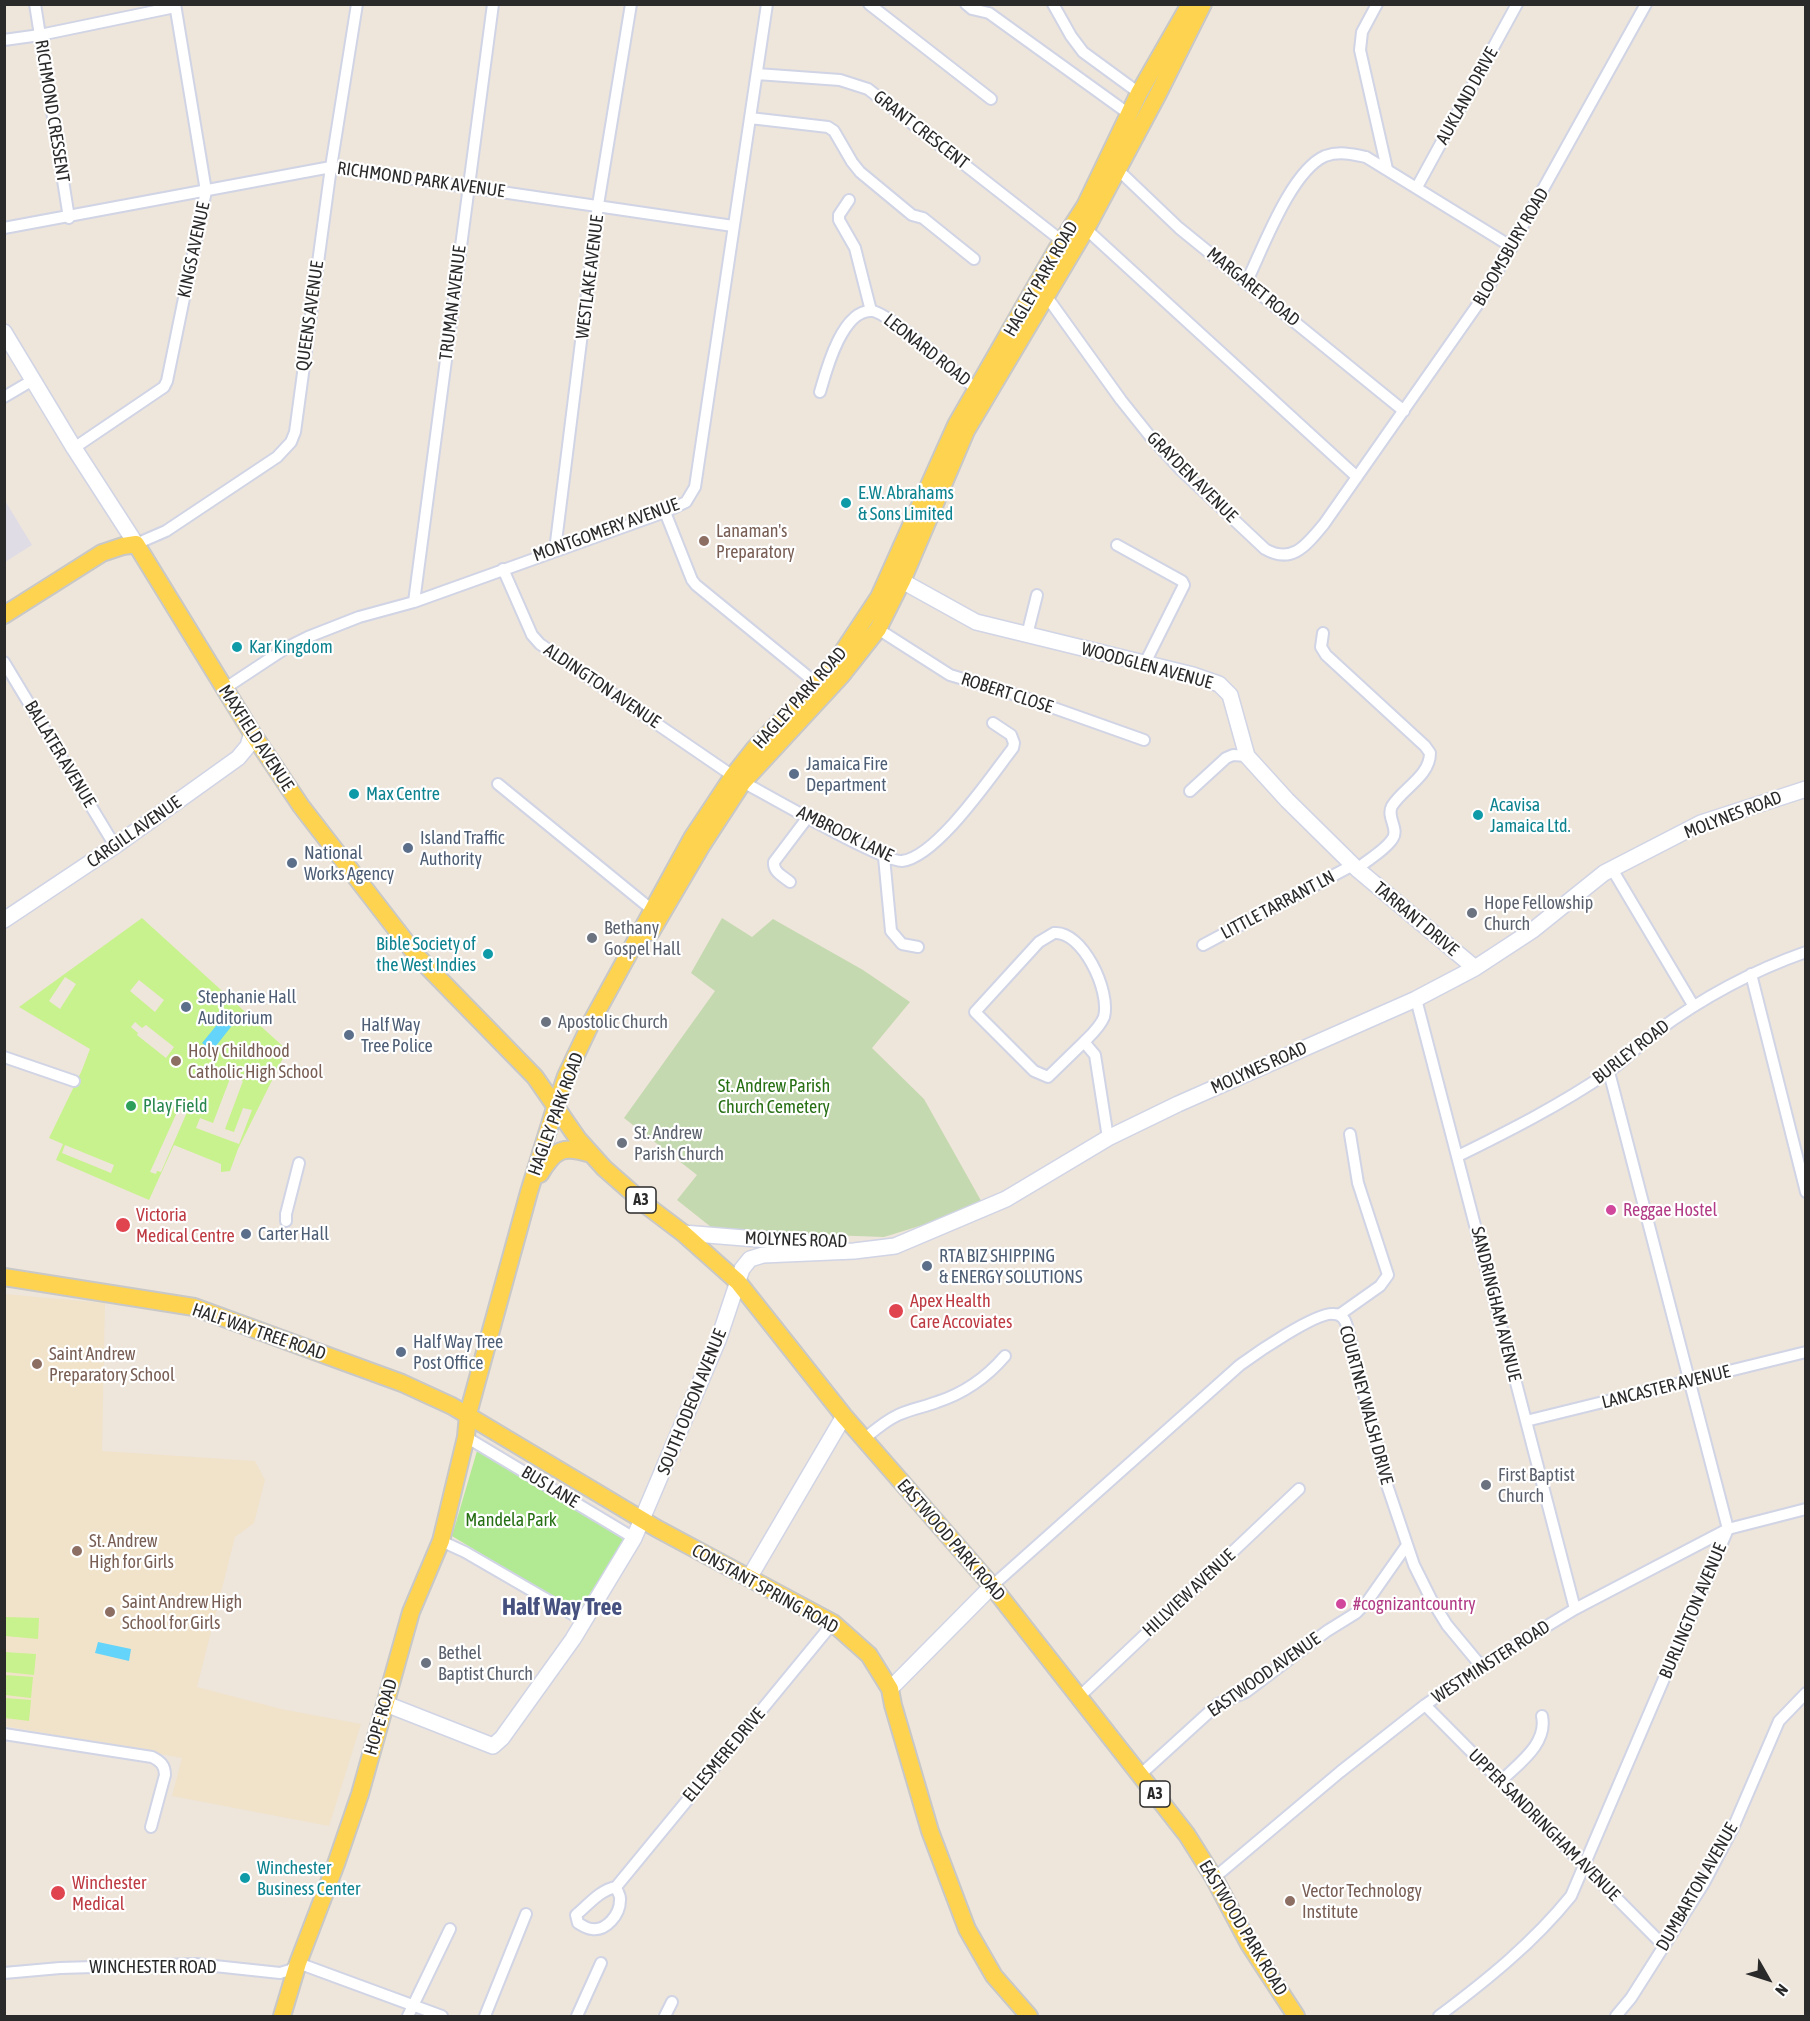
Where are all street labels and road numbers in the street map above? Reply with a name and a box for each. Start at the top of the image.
street label: RICHMOND CRESSENT [30,38,74,184]
street label: AUKLAND DRIVE [1432,44,1502,148]
street label: GRANT CRESCENT [869,86,973,174]
street label: RICHMOND PARK AVENUE [336,158,506,202]
street label: BLOOMSBURY ROAD [1469,184,1553,310]
street label: KINGS AVENUE [173,200,215,300]
street label: WESTLAKE AVENUE [572,214,608,340]
street label: HAGLEY PARK ROAD [999,218,1083,340]
street label: MARGARET ROAD [1202,243,1304,331]
street label: TRUMAN AVENUE [435,244,471,362]
street label: QUEENS AVENUE [292,260,328,372]
street label: LEONARD ROAD [879,309,975,391]
street label: GRAYDEN AVENUE [1142,427,1242,527]
street label: MONTGOMERY AVENUE [530,494,682,566]
street label: WOODGLEN AVENUE [1079,638,1215,694]
street label: ALDINGTON AVENUE [540,639,664,733]
street label: HAGLEY PARK ROAD [749,643,851,753]
street label: ROBERT CLOSE [958,668,1056,718]
street label: MAXFIELD AVENUE [214,681,298,795]
street label: BALLATER AVENUE [20,697,100,811]
street label: MOLYNES ROAD [1681,786,1785,844]
street label: CARGILL AVENUE [83,792,185,872]
street label: AMBROOK LANE [793,801,897,867]
street label: LITTLE TARRANT LN [1217,866,1339,944]
street label: TARRANT DRIVE [1369,877,1463,961]
street label: BURLEY ROAD [1588,1015,1674,1089]
street label: MOLYNES ROAD [1208,1037,1310,1099]
street label: HAGLEY PARK ROAD [524,1050,588,1178]
road number: A3 [626,1187,656,1213]
street label: SANDRINGHAM AVENUE [1466,1224,1526,1384]
street label: MOLYNES ROAD [744,1227,848,1253]
street label: HALF WAY TREE ROAD [189,1299,329,1365]
street label: COURTNEY WALSH DRIVE [1334,1323,1398,1487]
street label: SOUTH ODEON AVENUE [653,1326,731,1478]
street label: LANCASTER AVENUE [1599,1361,1733,1413]
street label: BUS LANE [517,1461,583,1513]
street label: EASTWOOD PARK ROAD [892,1475,1010,1605]
street label: CONSTANT SPRING ROAD [688,1540,842,1638]
street label: BURLINGTON AVENUE [1655,1540,1731,1682]
street label: HILLVIEW AVENUE [1138,1545,1240,1641]
street label: WESTMINSTER ROAD [1428,1616,1554,1708]
street label: EASTWOOD AVENUE [1204,1628,1324,1722]
street label: HOPE ROAD [360,1676,402,1758]
street label: ELLESMERE DRIVE [678,1704,770,1806]
street label: UPPER SANDRINGHAM AVENUE [1464,1745,1624,1905]
road number: A3 [1140,1781,1170,1807]
street label: DUMBARTON AVENUE [1652,1819,1742,1955]
street label: EASTWOOD PARK ROAD [1194,1857,1292,1999]
street label: WINCHESTER ROAD [89,1956,217,1978]

